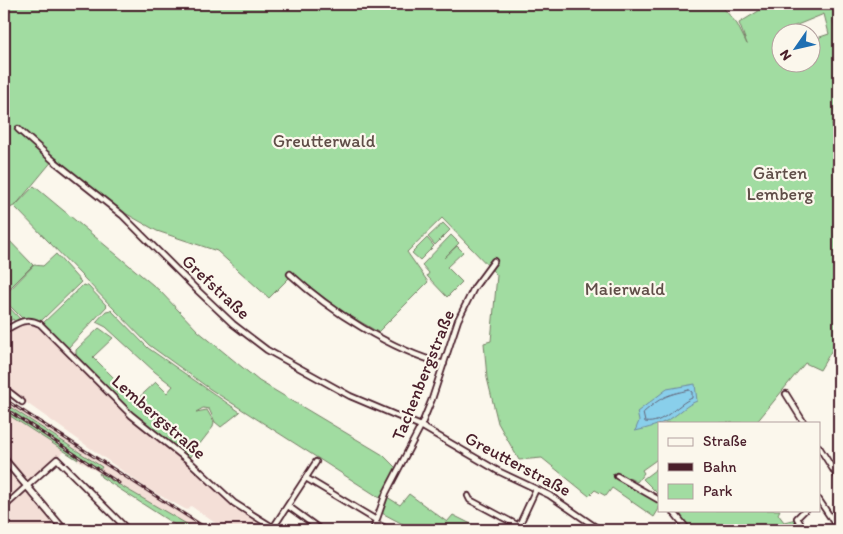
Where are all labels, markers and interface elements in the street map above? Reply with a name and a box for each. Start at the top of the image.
north arrow [770,22,820,72]
text: N [776,46,795,64]
park label: Greutterwald [273,130,376,152]
park label: Gärten Lemberg [746,162,814,205]
street label: Grefstraße [177,250,255,324]
park label: Maierwald [585,278,665,300]
street label: Tachenbergstraße [387,306,459,444]
street label: Lembergstraße [107,370,211,464]
legend [658,422,820,512]
street label: Greutterstraße [461,427,575,501]
text: Straße [703,432,747,450]
text: Bahn [703,458,737,476]
text: Park [703,482,733,500]

